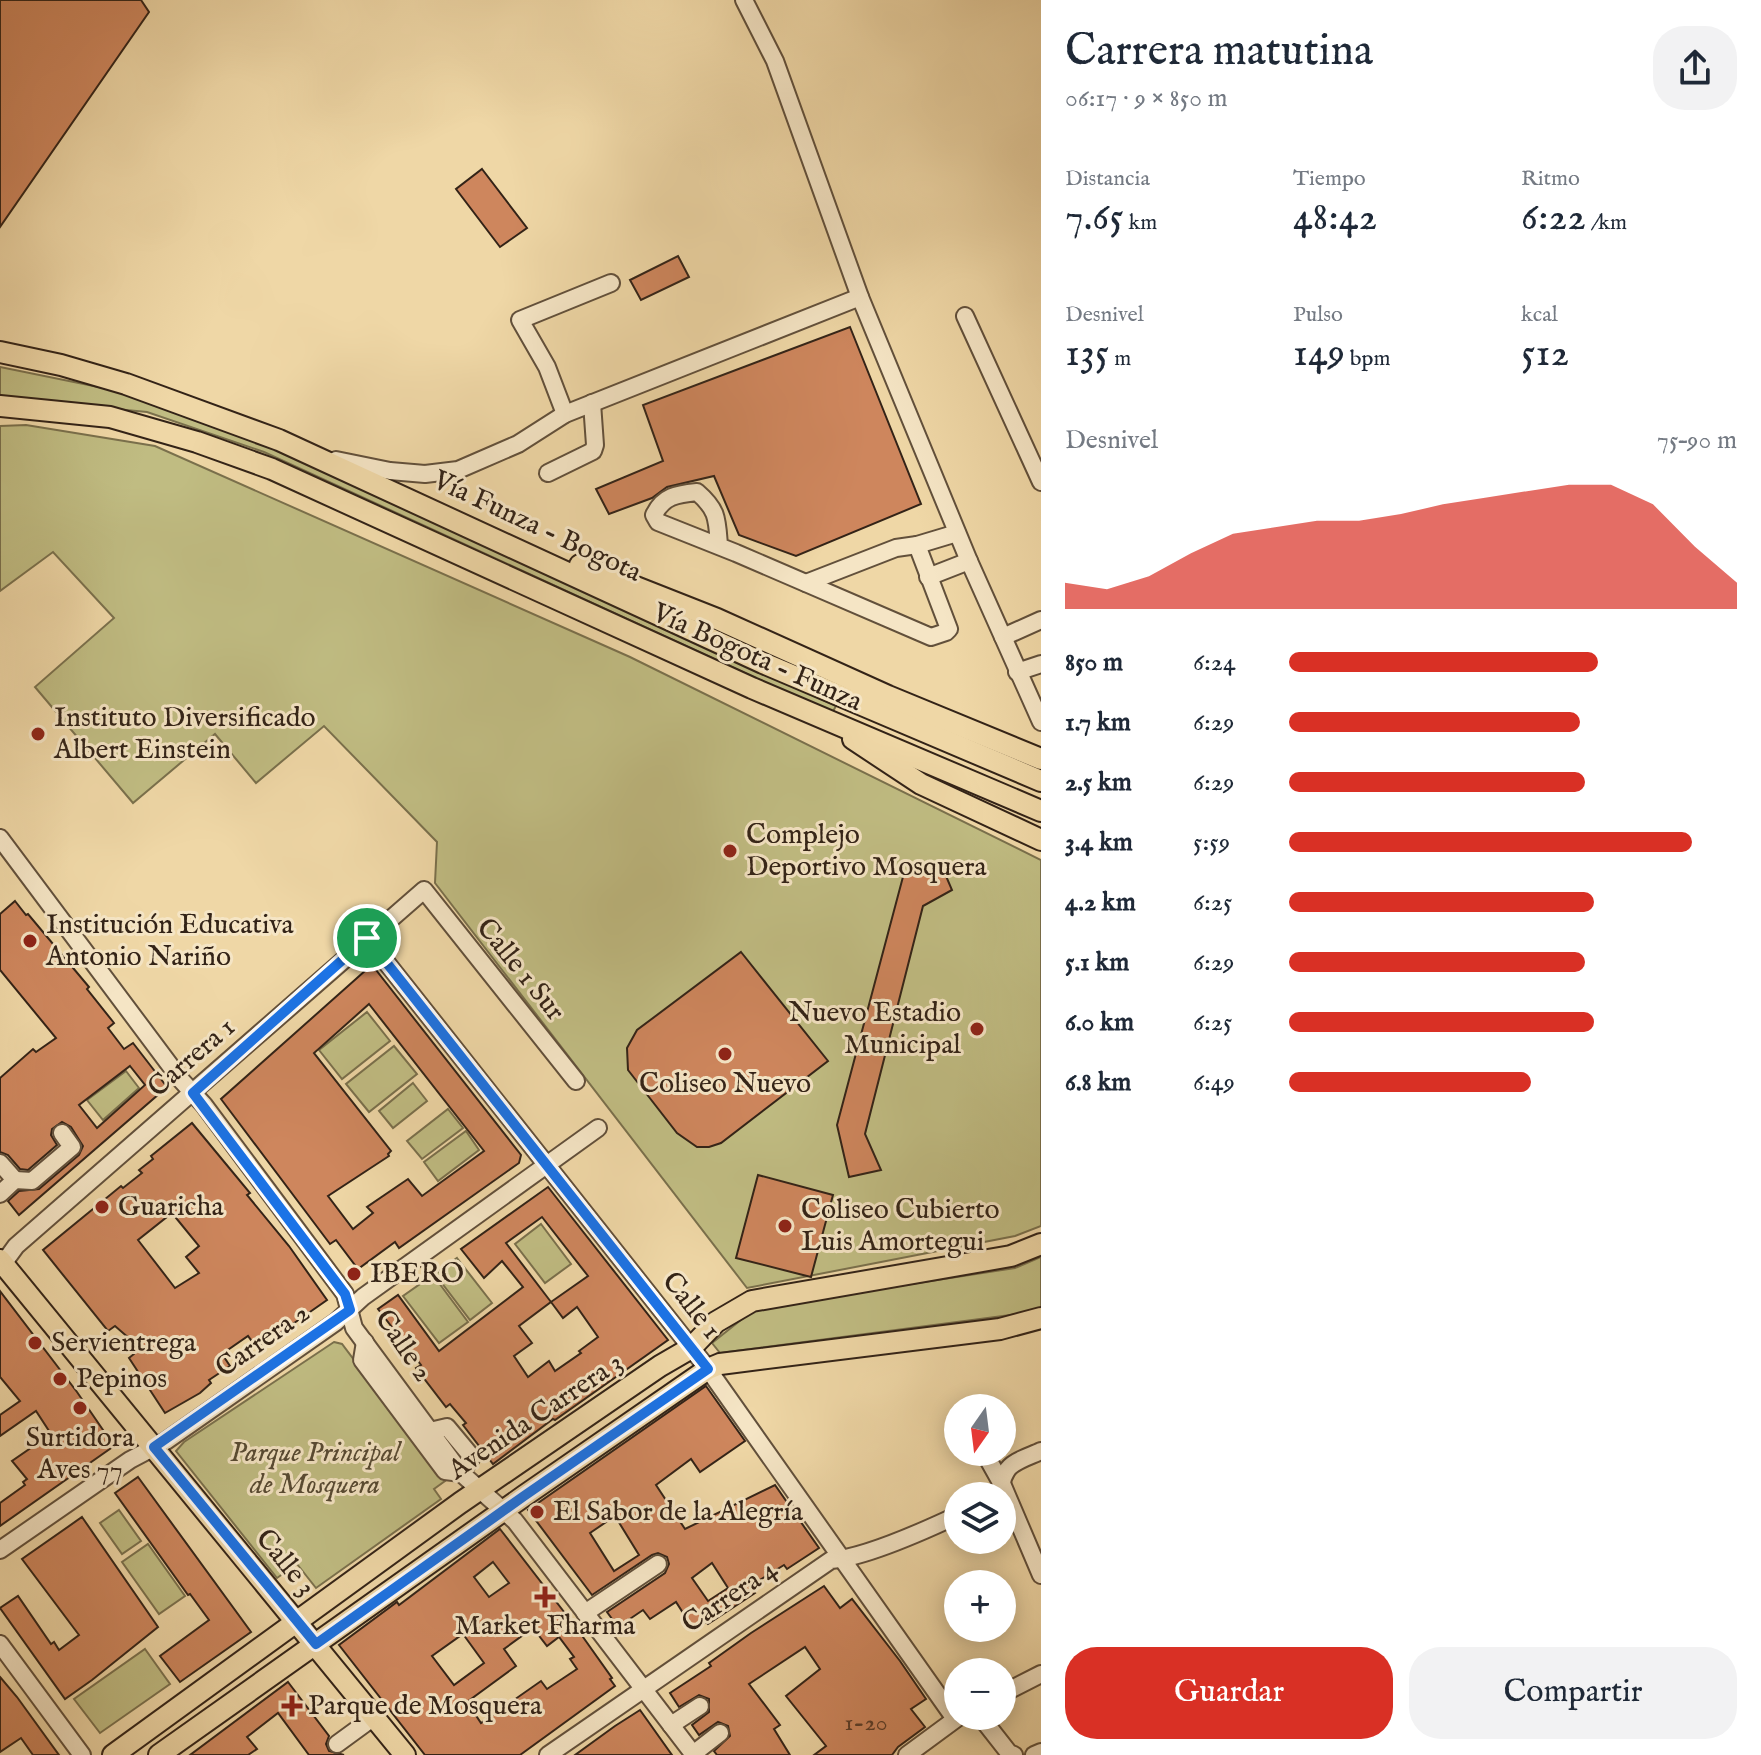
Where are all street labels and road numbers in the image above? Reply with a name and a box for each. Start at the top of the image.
street label: Vía Funza - Bogota [426,463,648,591]
street label: Vía Bogota - Funza [646,596,868,720]
street label: Calle 1 Sur [468,912,572,1028]
street label: Carrera 1 [141,1011,243,1105]
street label: Calle 1 [654,1265,728,1347]
street label: Carrera 2 [209,1296,317,1386]
street label: Calle 2 [366,1303,440,1389]
street label: Avenida Carrera 3 [441,1346,630,1489]
street label: Calle 3 [247,1522,323,1604]
street label: Carrera 4 [676,1552,785,1642]

